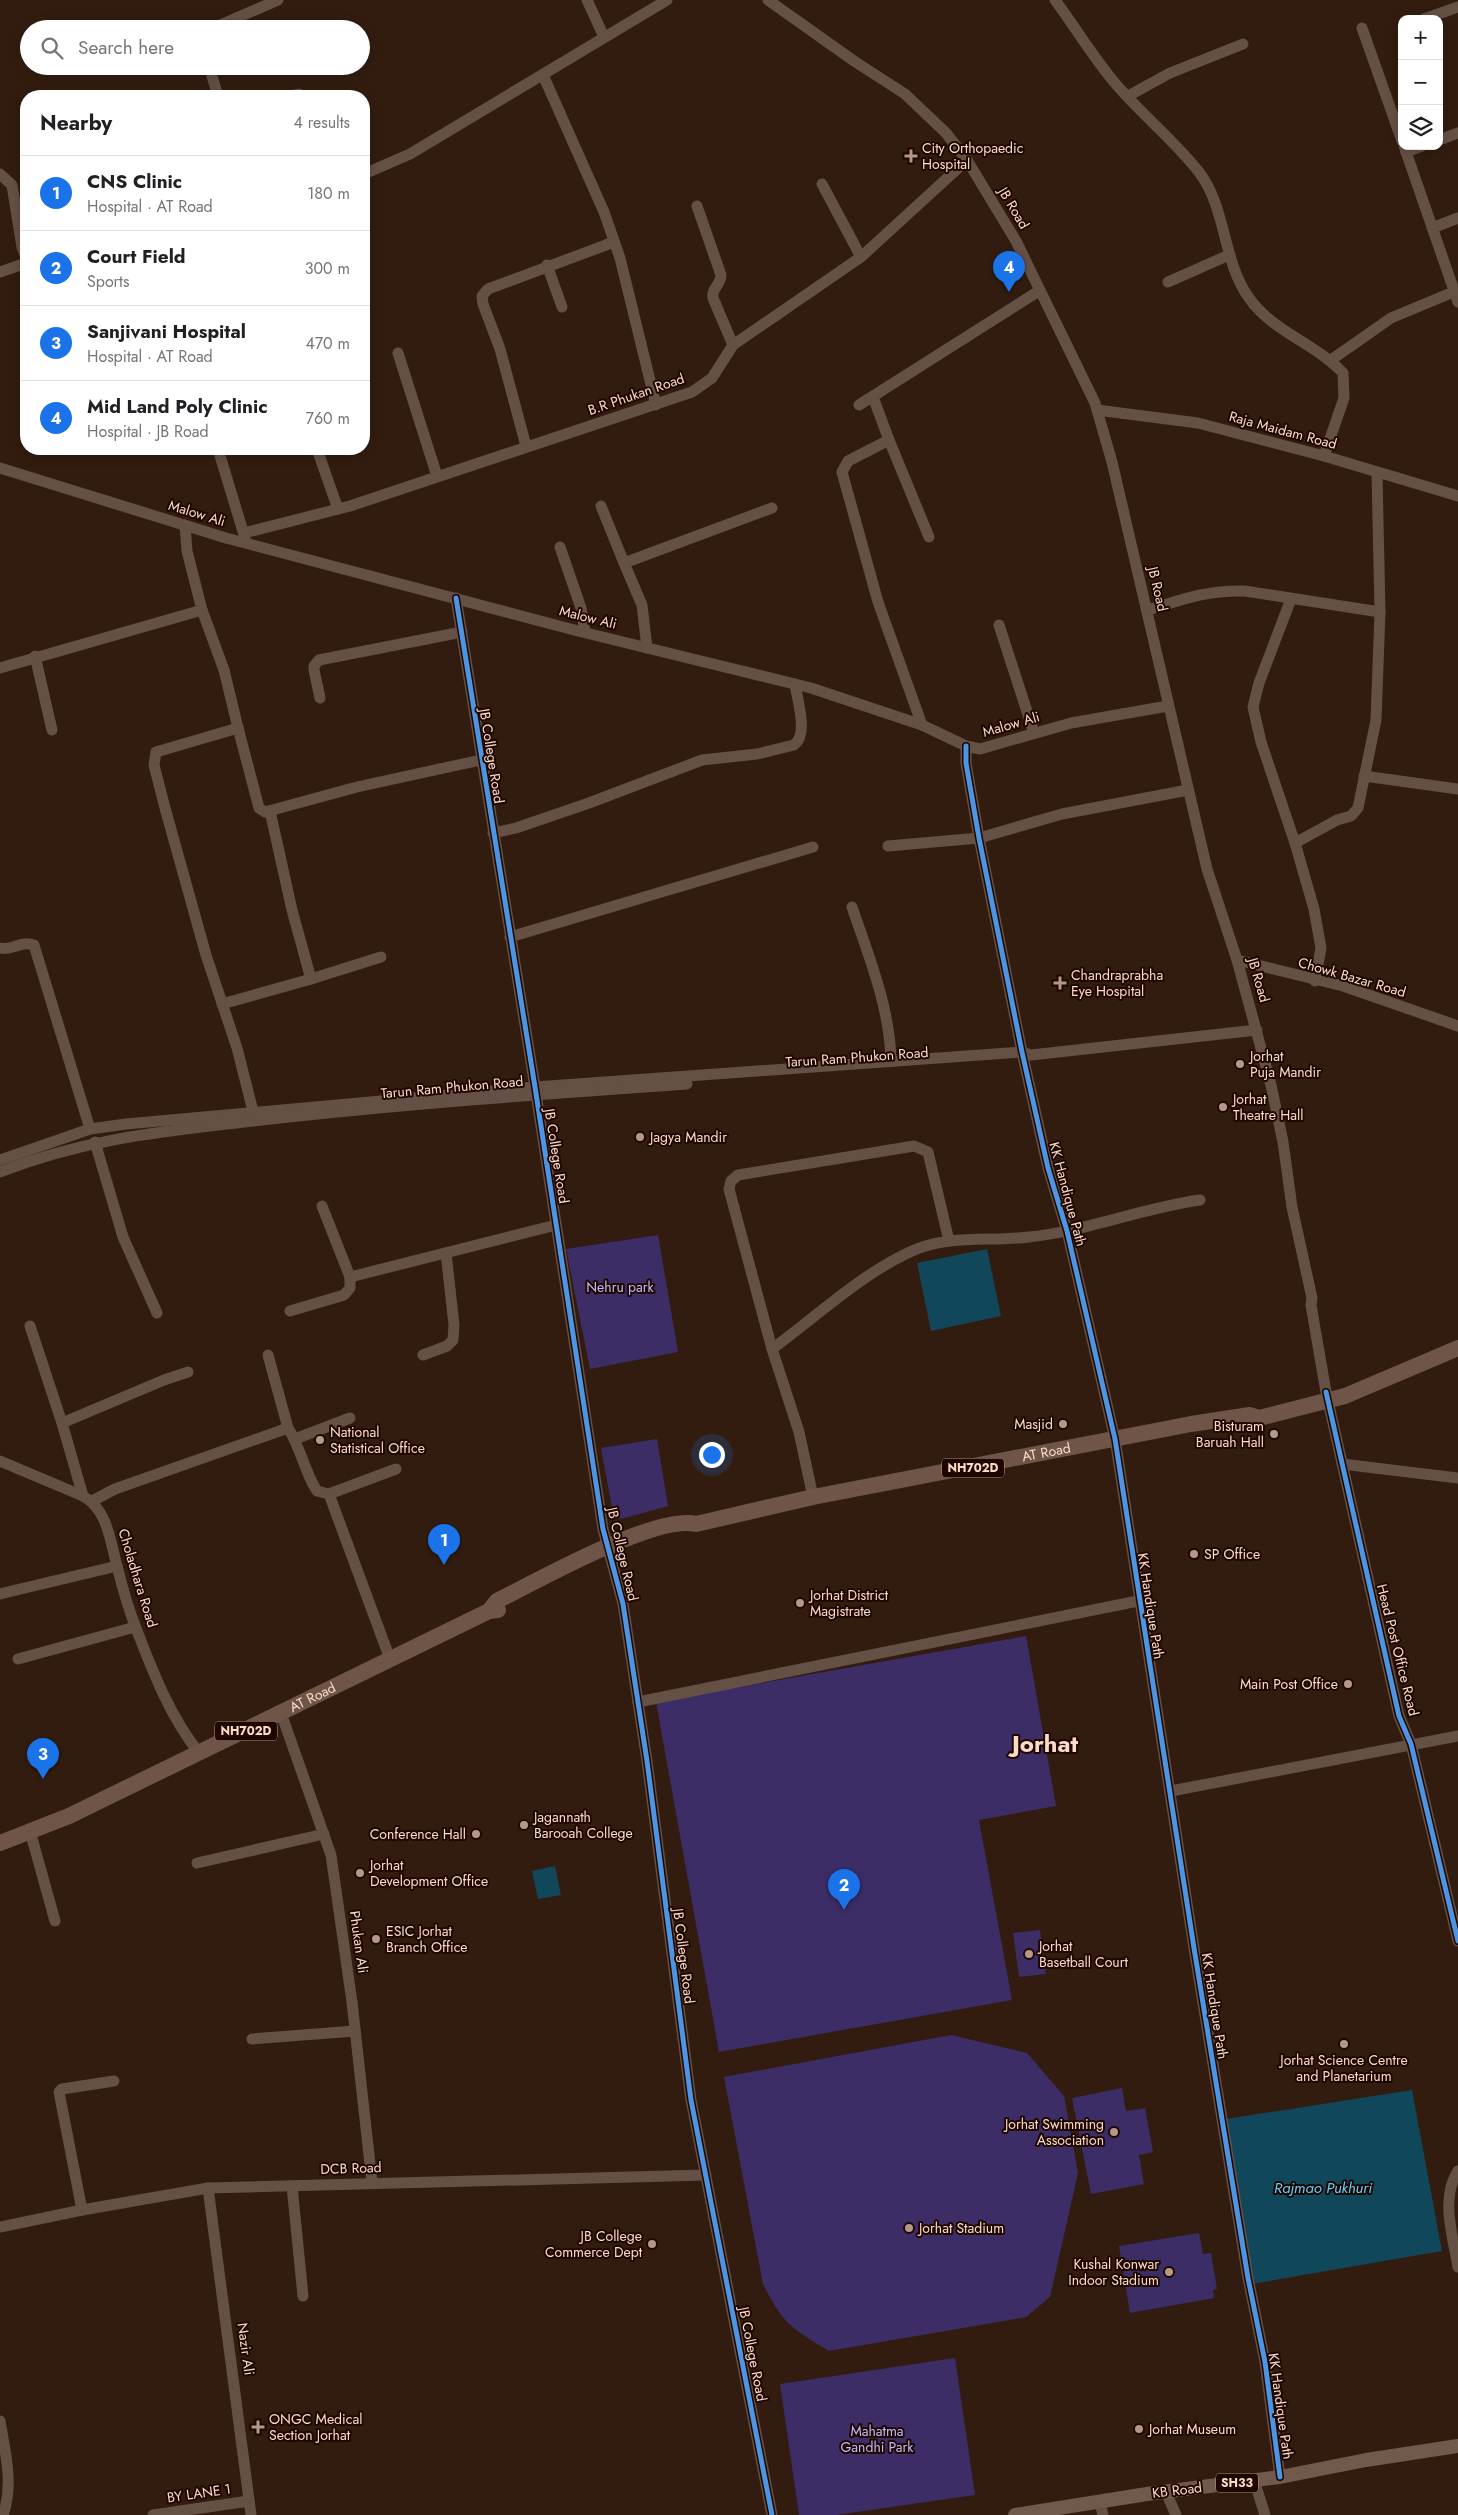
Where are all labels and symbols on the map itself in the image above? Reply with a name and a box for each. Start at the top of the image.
place label: City Orthopaedic Hospital [922,138,1023,174]
marker: City Orthopaedic Hospital [904,149,918,163]
street label: JB Road [993,182,1034,233]
pin: 4 [993,251,1025,292]
street label: B.R Phukan Road [585,368,687,420]
street label: Raja Maidam Road [1227,406,1339,454]
street label: Malow Ali [166,495,228,531]
street label: JB Road [1143,563,1173,613]
street label: Malow Ali [557,600,619,634]
street label: JB College Road [474,705,509,805]
street label: Malow Ali [980,706,1042,742]
street label: Chowk Bazar Road [1296,952,1408,1002]
street label: JB Road [1243,953,1275,1005]
place label: Chandraprabha Eye Hospital [1071,965,1163,1001]
marker: Chandraprabha Eye Hospital [1053,976,1067,990]
street label: Tarun Ram Phukon Road [785,1042,929,1072]
place label: Jorhat Puja Mandir [1248,1046,1321,1082]
marker: Jorhat Puja Mandir [1234,1058,1246,1070]
street label: Tarun Ram Phukon Road [380,1071,524,1103]
place label: Jorhat Theatre Hall [1231,1089,1303,1125]
marker: Jorhat Theatre Hall [1217,1101,1229,1113]
street label: JB College Road [539,1105,574,1205]
place label: Jagya Mandir [648,1127,727,1147]
marker: Jagya Mandir [634,1131,646,1143]
street label: KK Handique Path [1044,1140,1092,1248]
park label: Nehru park [586,1277,655,1297]
place label: Masjid [1014,1414,1053,1434]
place label: Bisturam Baruah Hall [1196,1416,1264,1452]
marker: Masjid [1057,1418,1069,1430]
place label: National Statistical Office [330,1422,425,1458]
marker: Bisturam Baruah Hall [1268,1428,1280,1440]
marker: National Statistical Office [314,1434,326,1446]
street label: AT Road [1020,1437,1072,1466]
your location [699,1442,725,1468]
road number: NH702D [942,1459,1004,1478]
street label: JB College Road [602,1503,644,1603]
pin: 1 [428,1524,460,1565]
street label: Choladhara Road [113,1526,163,1630]
place label: SP Office [1204,1544,1260,1564]
marker: SP Office [1188,1548,1200,1560]
street label: KK Handique Path [1133,1552,1169,1660]
street label: Head Post Office Road [1372,1582,1424,1718]
place label: Jorhat District Magistrate [808,1585,889,1621]
marker: Jorhat District Magistrate [794,1597,806,1609]
place label: Main Post Office [1240,1674,1338,1694]
street label: AT Road [286,1677,339,1717]
marker: Main Post Office [1342,1678,1354,1690]
road number: NH702D [215,1722,277,1740]
district label: Jorhat [1008,1726,1078,1761]
pin: 3 [27,1738,59,1779]
place label: Jagannath Barooah College [532,1807,633,1843]
marker: Jagannath Barooah College [518,1819,530,1831]
place label: Conference Hall [370,1824,466,1844]
marker: Conference Hall [470,1828,482,1840]
place label: Jorhat Development Office [368,1855,488,1891]
marker: Jorhat Development Office [354,1867,366,1879]
pin: 2 [828,1869,860,1910]
street label: JB College Road [668,1905,700,2005]
street label: Phukan Ali [345,1909,373,1975]
place label: ESIC Jorhat Branch Office [386,1921,468,1957]
marker: ESIC Jorhat Branch Office [370,1933,382,1945]
place label: Jorhat Basetball Court [1037,1936,1128,1972]
marker: Jorhat Basetball Court [1023,1948,1035,1960]
street label: KK Handique Path [1197,1952,1233,2060]
marker: Jorhat Science Centre and Planetarium [1338,2038,1350,2050]
place label: Jorhat Science Centre and Planetarium [1278,2050,1408,2086]
place label: Jorhat Swimming Association [1003,2114,1104,2150]
marker: Jorhat Swimming Association [1108,2126,1120,2138]
street label: DCB Road [320,2157,382,2179]
water label: Rajmao Pukhuri [1274,2177,1372,2199]
place label: Jorhat Stadium [917,2218,1004,2238]
marker: Jorhat Stadium [903,2222,915,2234]
place label: JB College Commerce Dept [545,2226,643,2262]
marker: JB College Commerce Dept [646,2238,658,2250]
place label: Kushal Konwar Indoor Stadium [1068,2254,1159,2290]
marker: Kushal Konwar Indoor Stadium [1163,2266,1175,2278]
street label: JB College Road [734,2303,772,2403]
street label: Nazir Ali [232,2321,260,2377]
street label: KK Handique Path [1264,2352,1298,2460]
place label: ONGC Medical Section Jorhat [269,2409,362,2445]
place label: Jorhat Museum [1147,2419,1236,2439]
marker: ONGC Medical Section Jorhat [251,2420,265,2434]
park label: Mahatma Gandhi Park [840,2421,914,2457]
marker: Jorhat Museum [1133,2423,1145,2435]
road number: SH33 [1216,2474,1258,2492]
street label: KB Road [1151,2477,1203,2503]
street label: BY LANE 1 [166,2479,232,2507]

